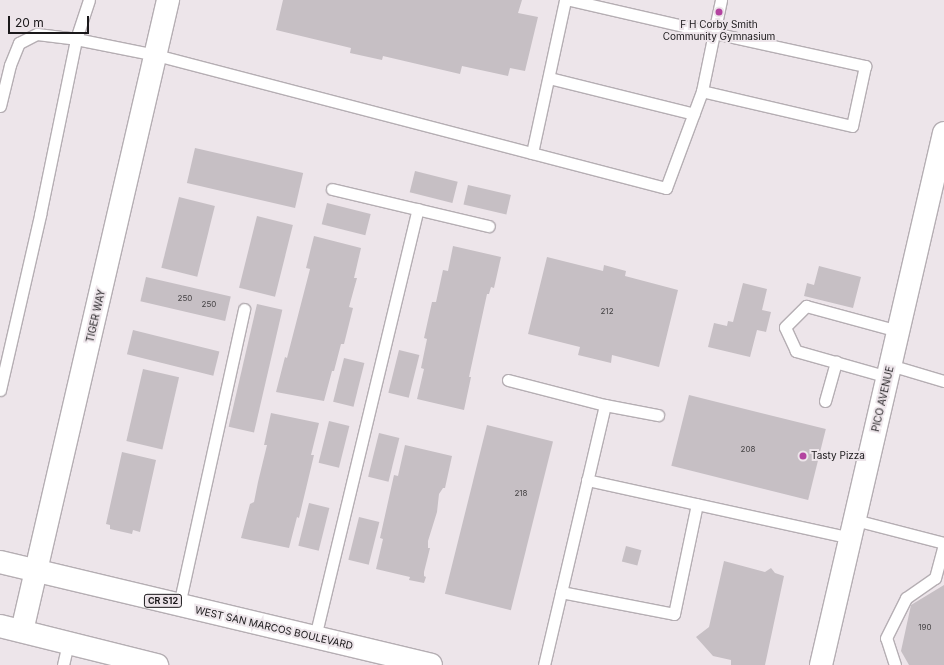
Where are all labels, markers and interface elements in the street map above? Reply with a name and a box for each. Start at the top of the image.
marker: F H Corby Smith Community Gymnasium [714,7,724,17]
scale bar [10,8,91,34]
text: 20 m [15,15,44,30]
place label: F H Corby Smith Community Gymnasium [663,18,775,42]
street label: TIGER WAY [84,288,108,344]
house number: 250 [178,294,192,304]
house number: 250 [202,300,216,310]
house number: 212 [600,307,614,317]
street label: PICO AVENUE [870,365,896,433]
house number: 208 [741,445,755,455]
place label: Tasty Pizza [811,450,865,462]
marker: Tasty Pizza [798,451,808,461]
house number: 218 [514,489,528,499]
road number: CR S12 [143,594,183,608]
street label: WEST SAN MARCOS BOULEVARD [194,604,354,652]
house number: 190 [918,623,932,633]

